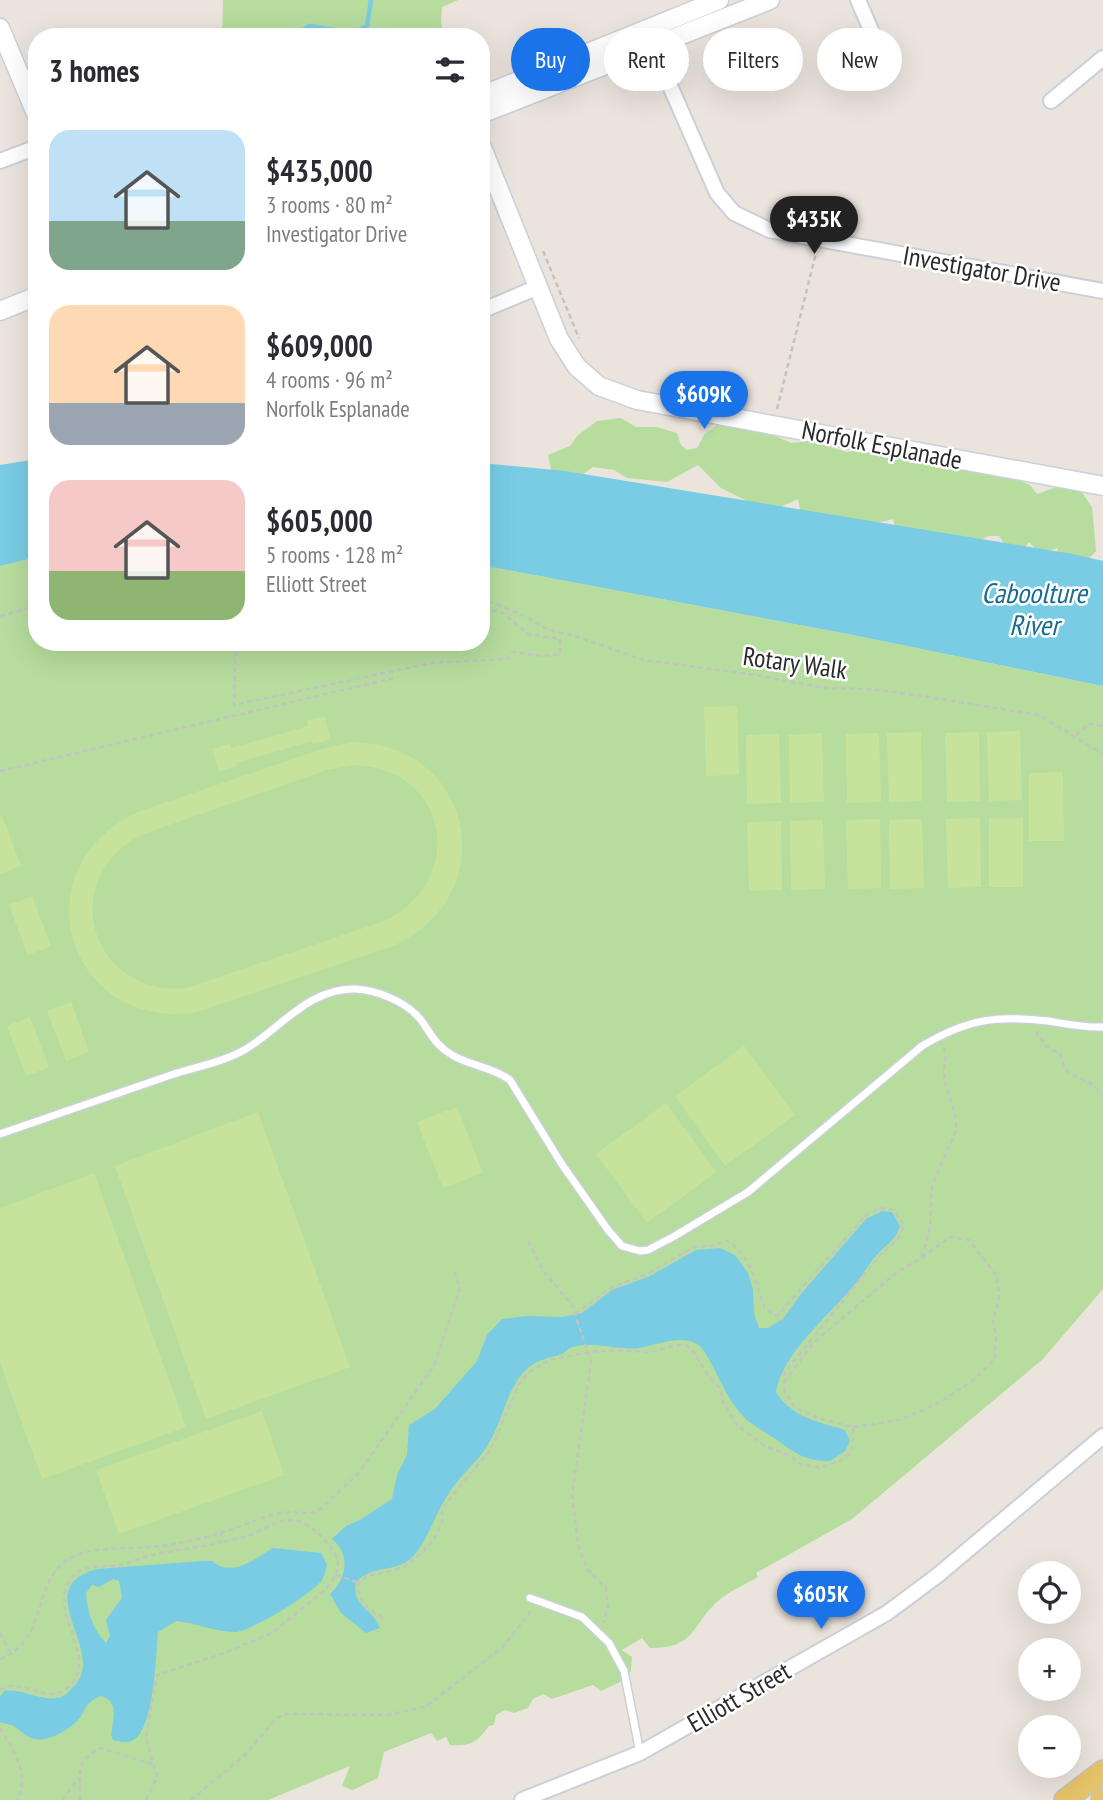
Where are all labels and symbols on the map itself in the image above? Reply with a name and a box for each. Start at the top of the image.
pin: $435K [765,196,863,256]
street label: Investigator Drive [901,238,1064,299]
pin: $609K [655,372,753,431]
street label: Norfolk Esplanade [799,413,965,476]
water label: Caboolture River [981,574,1089,643]
street label: Rotary Walk [741,639,849,686]
pin: $605K [772,1572,870,1631]
street label: Elliott Street [681,1654,796,1739]

